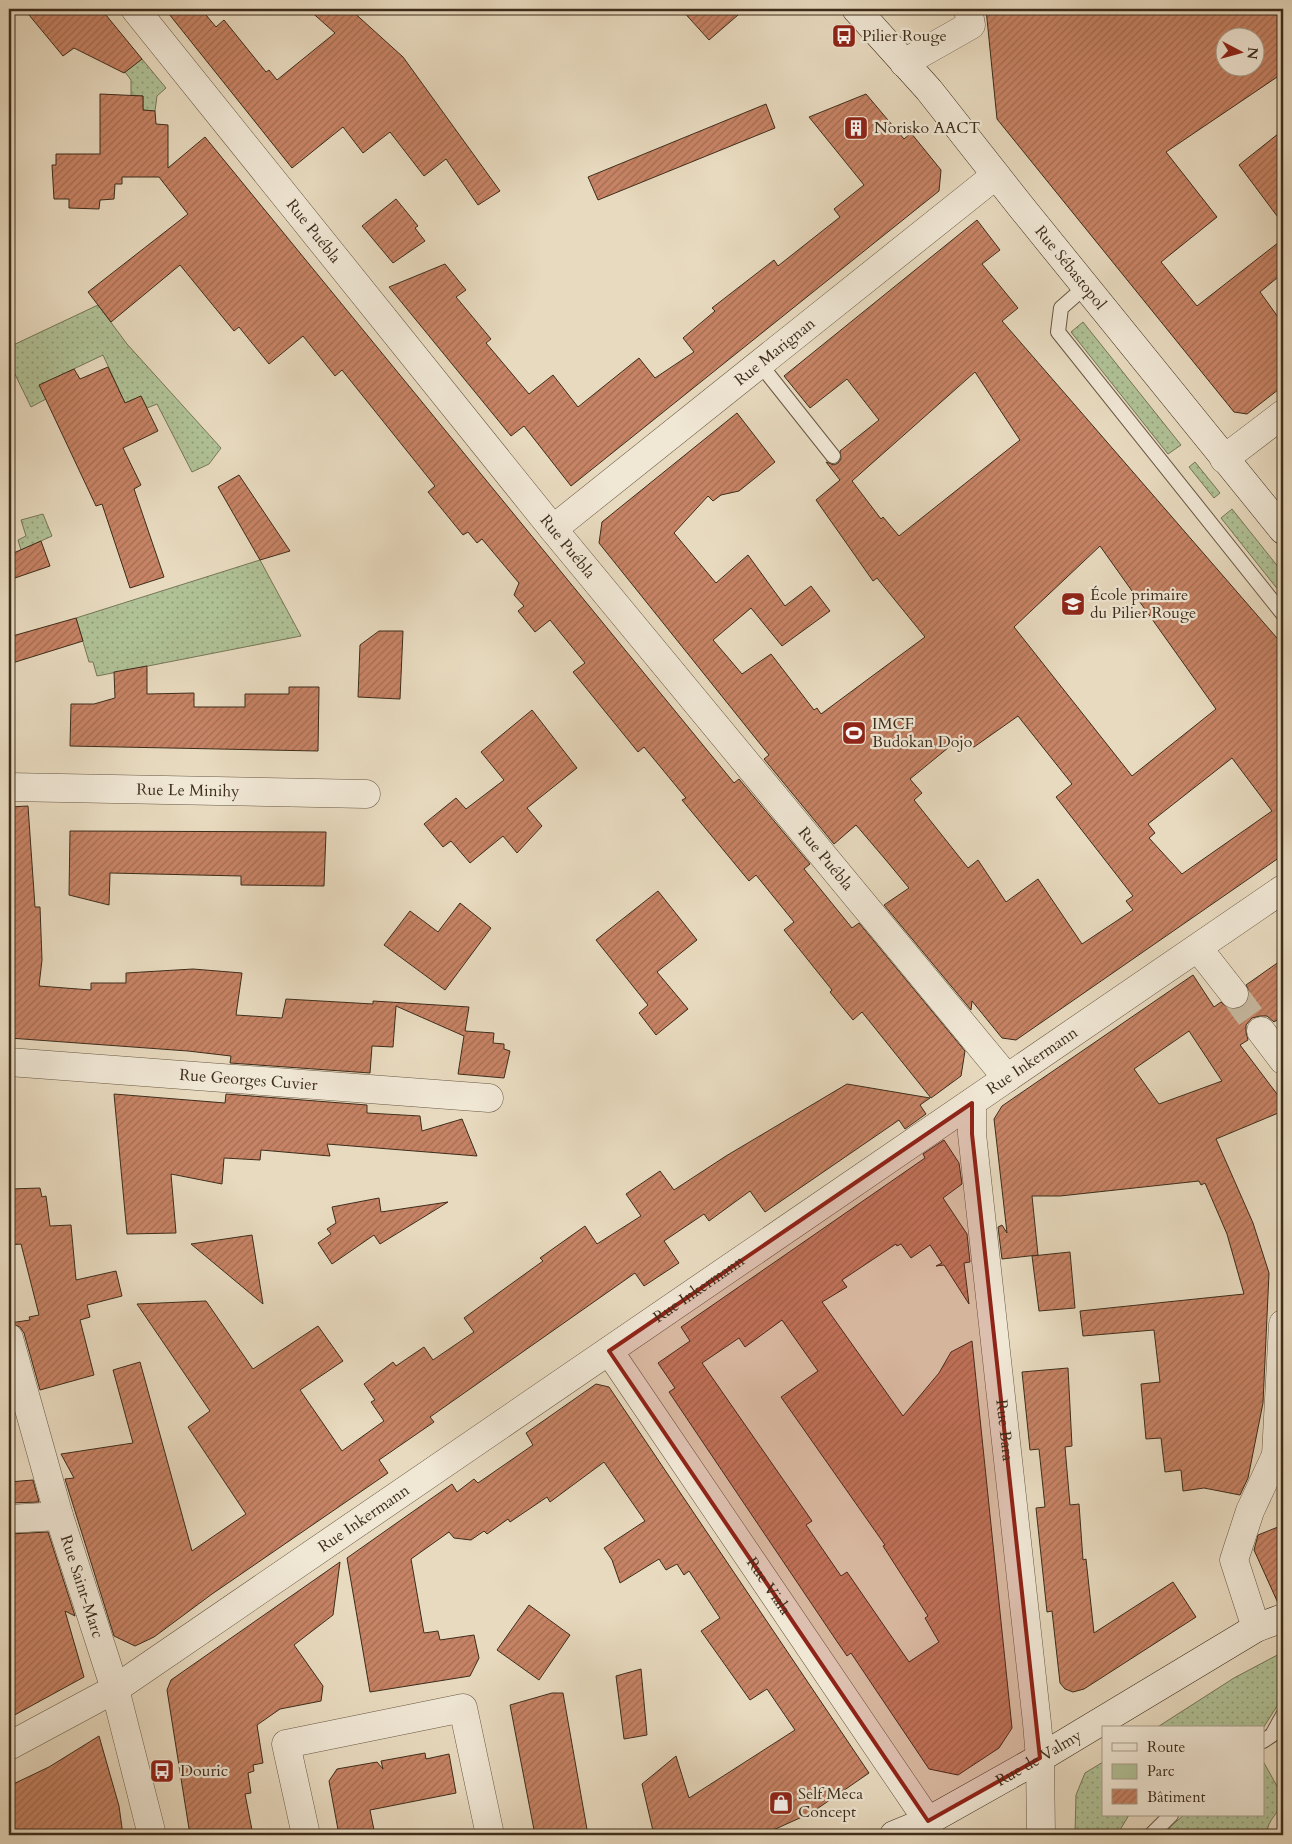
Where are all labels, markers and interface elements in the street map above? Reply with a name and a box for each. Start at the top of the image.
bus stop icon: Pilier Rouge [831,23,857,49]
place label: Pilier Rouge [862,25,947,47]
north arrow [1214,28,1264,78]
text: N [1242,46,1263,60]
building icon: Norisko AACT [843,115,869,141]
place label: Norisko AACT [874,117,980,139]
street label: Rue Puébla [281,194,346,268]
street label: Rue Sébastopol [1029,221,1111,314]
street label: Rue Marignan [730,313,820,391]
street label: Rue Puébla [535,510,600,583]
place label: École primaire du Pilier Rouge [1090,584,1196,624]
school or university icon: École primaire du Pilier Rouge [1060,591,1086,617]
place label: IMCF Budokan Dojo [872,713,973,753]
sports icon: IMCF Budokan Dojo [841,720,867,746]
street label: Rue Le Minihy [136,779,240,803]
street label: Rue Puébla [793,822,859,895]
street label: Rue Inkermann [982,1022,1082,1100]
street label: Rue Georges Cuvier [178,1064,318,1096]
street label: Rue Inkermann [649,1250,749,1328]
street label: Rue Bara [990,1398,1019,1462]
street label: Rue Inkermann [314,1479,414,1558]
street label: Rue Saint-Marc [55,1532,109,1641]
street label: Rue Viala [741,1553,796,1619]
street label: Rue de Valmy [992,1724,1086,1792]
legend [1102,1726,1264,1816]
text: Route [1147,1737,1185,1757]
bus stop icon: Douric [149,1758,175,1784]
place label: Douric [180,1760,228,1782]
text: Parc [1147,1761,1175,1781]
place label: Self Meca Concept [798,1783,863,1823]
text: Bâtiment [1147,1787,1206,1807]
shop icon: Self Meca Concept [768,1790,794,1816]

